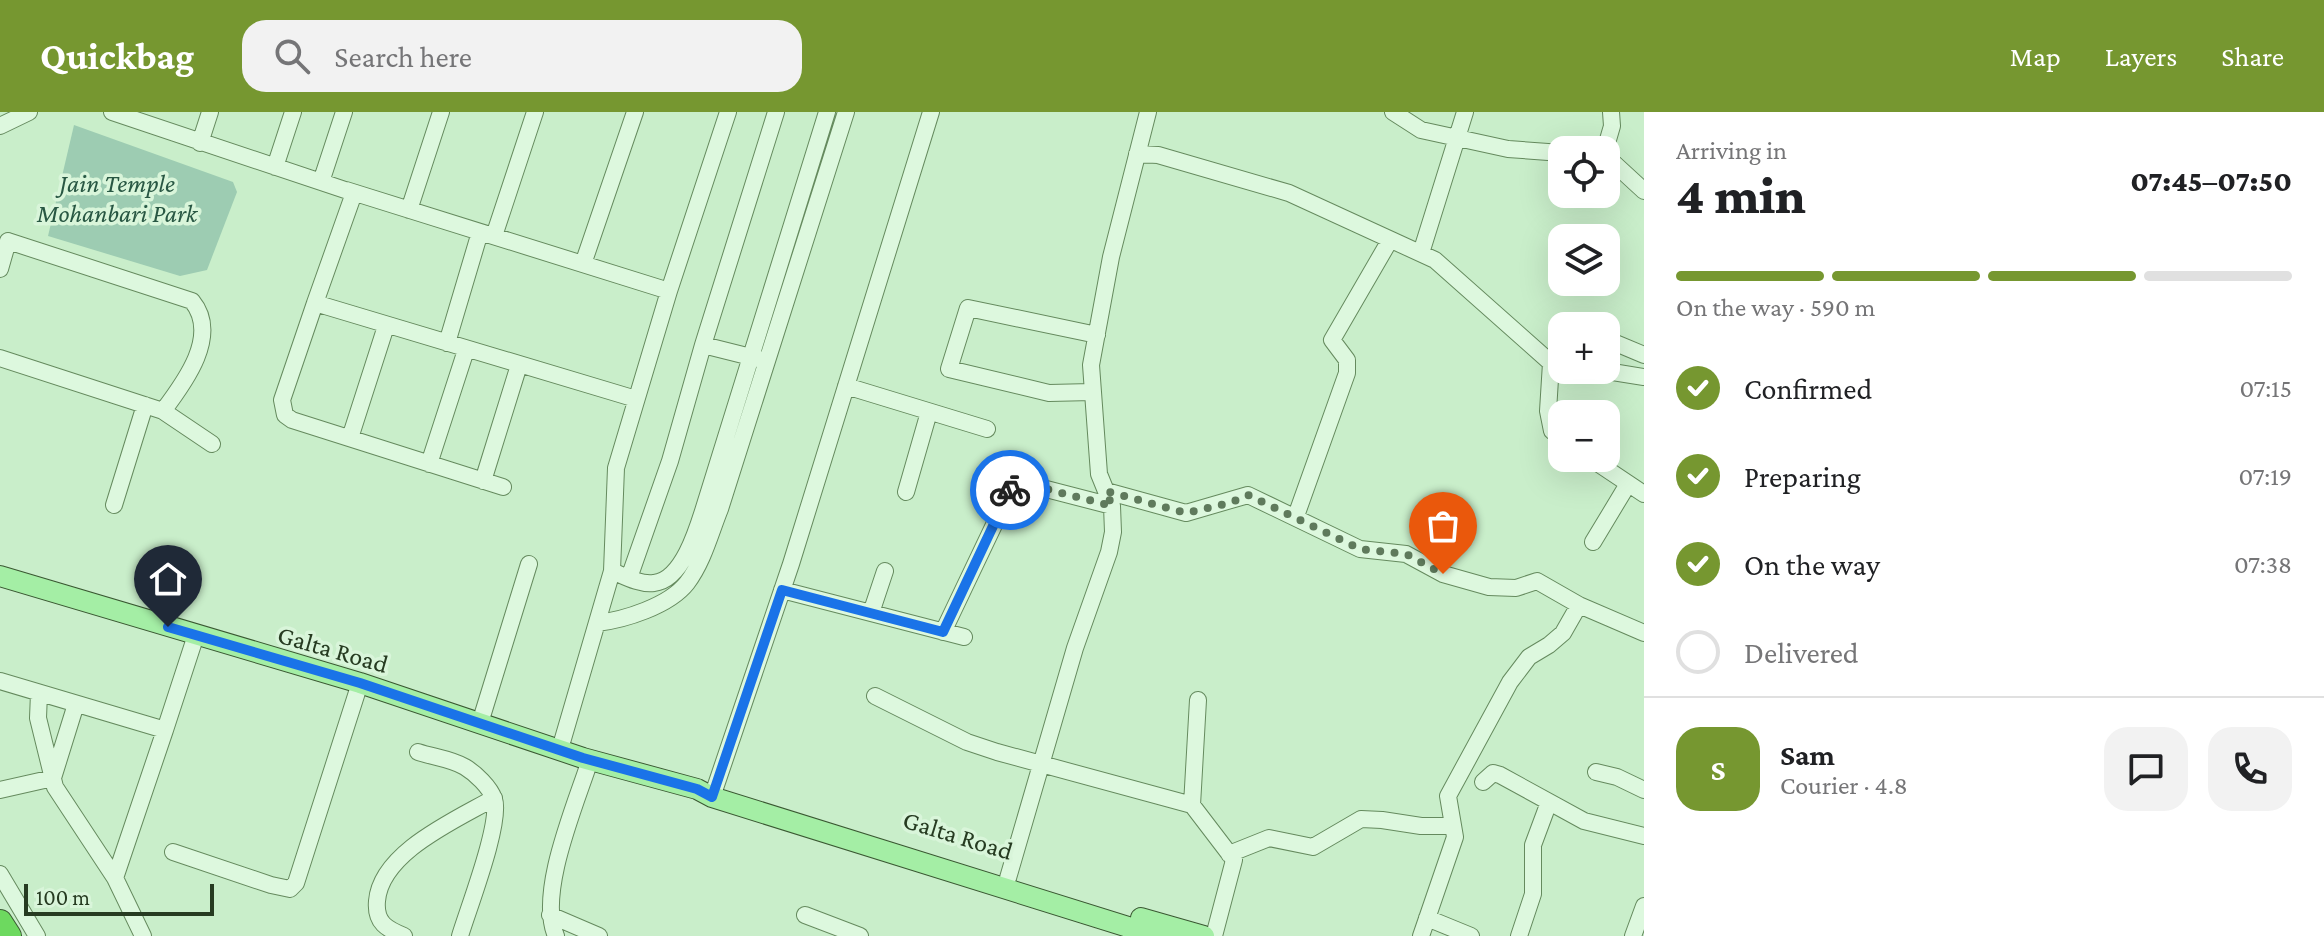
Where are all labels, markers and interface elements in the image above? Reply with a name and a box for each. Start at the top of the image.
search box [242,20,802,92]
icon: search [270,34,314,78]
text: Quickbag [40,35,194,77]
text: Search here [334,40,472,73]
text: Map [2010,41,2061,72]
text: Layers [2105,41,2177,72]
text: Share [2221,41,2284,72]
map controls [1548,136,1620,472]
button: locate [1548,136,1620,208]
text: Arriving in [1676,136,1787,165]
text: 07:45–07:50 [2130,164,2292,197]
text: 4 min [1676,166,1806,224]
park label: Jain Temple Mohanbari Park [36,169,199,228]
button: layers [1548,224,1620,296]
text: On the way · 590 m [1676,293,1876,322]
button: + [1548,312,1620,384]
icon: check [1676,366,1720,410]
text: Confirmed [1744,372,1872,405]
text: 07:15 [2239,374,2292,403]
button: − [1548,400,1620,472]
courier [970,450,1050,530]
icon: check [1676,454,1720,498]
text: Preparing [1744,460,1861,493]
text: 07:19 [2239,462,2292,491]
icon: bike [988,468,1032,512]
pin [1409,492,1477,574]
icon: bag [1421,504,1465,548]
icon: check [1676,542,1720,586]
pin [134,545,202,627]
text: On the way [1744,548,1880,581]
text: 07:38 [2234,550,2292,579]
icon: home [146,557,190,601]
street label: Galta Road [274,620,392,679]
text: Delivered [1744,636,1859,669]
button: chat [2104,727,2188,811]
button: phone [2208,727,2292,811]
text: Sam [1780,738,1835,771]
text: S [1711,753,1726,786]
text: Courier · 4.8 [1780,771,1908,800]
street label: Galta Road [899,805,1017,866]
scale bar [24,880,214,916]
text: 100 m [36,885,90,910]

